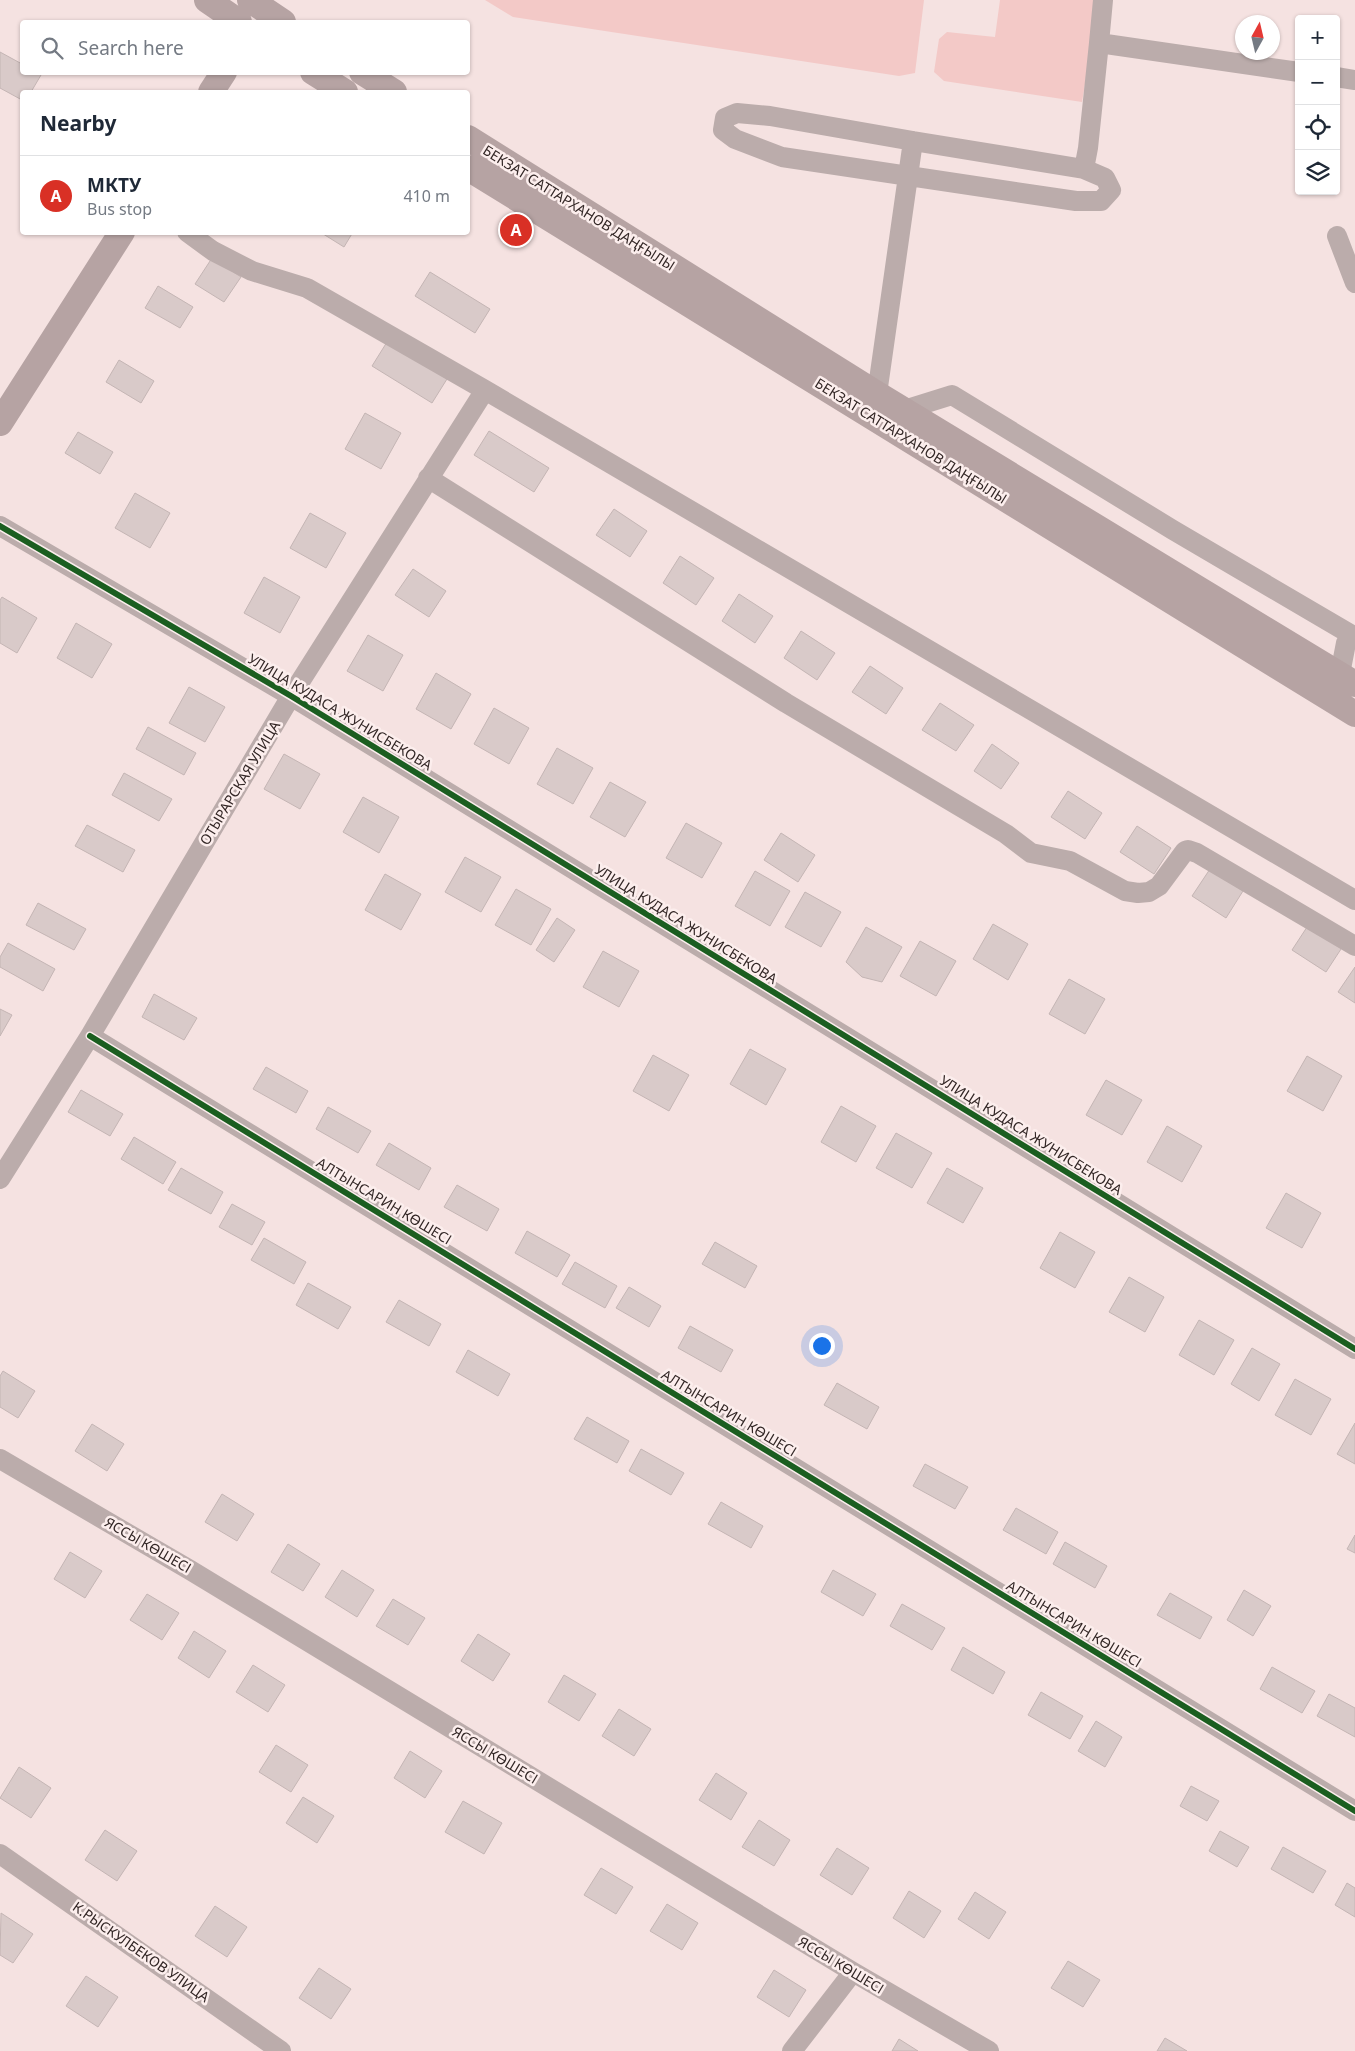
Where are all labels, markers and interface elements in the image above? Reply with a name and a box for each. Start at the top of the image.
north arrow [1235,15,1280,60]
map controls [1295,15,1340,195]
button: + [1295,15,1340,60]
search box [20,20,470,75]
icon: search [38,34,66,62]
text: Search here [78,35,184,61]
button: − [1295,60,1340,105]
button: locate [1295,105,1340,150]
text: Nearby [40,109,116,137]
street label: БЕКЗАТ САТТАРХАНОВ ДАҢҒЫЛЫ [480,140,679,275]
button: layers [1295,150,1340,195]
text: МКТУ [87,172,141,198]
text: A [50,185,62,207]
text: 410 m [403,185,450,207]
text: Bus stop [87,198,152,220]
pin: A [500,211,532,249]
street label: БЕКЗАТ САТТАРХАНОВ ДАҢҒЫЛЫ [812,373,1011,508]
street label: УЛИЦА КУДАСА ЖУНИСБЕКОВА [245,649,436,774]
street label: ОТЫРАРСКАЯ УЛИЦА [195,717,284,848]
street label: УЛИЦА КУДАСА ЖУНИСБЕКОВА [591,859,781,988]
street label: УЛИЦА КУДАСА ЖУНИСБЕКОВА [936,1070,1126,1199]
street label: АЛТЫНСАРИН КӨШЕСІ [313,1153,455,1248]
your location [809,1333,835,1359]
street label: АЛТЫНСАРИН КӨШЕСІ [658,1365,800,1460]
street label: ЯССЫ КӨШЕСІ [102,1512,195,1577]
street label: АЛТЫНСАРИН КӨШЕСІ [1003,1576,1145,1671]
street label: ЯССЫ КӨШЕСІ [449,1722,542,1788]
street label: К.РЫСКУЛБЕКОВ УЛИЦА [69,1897,214,2006]
street label: ЯССЫ КӨШЕСІ [795,1932,888,1998]

